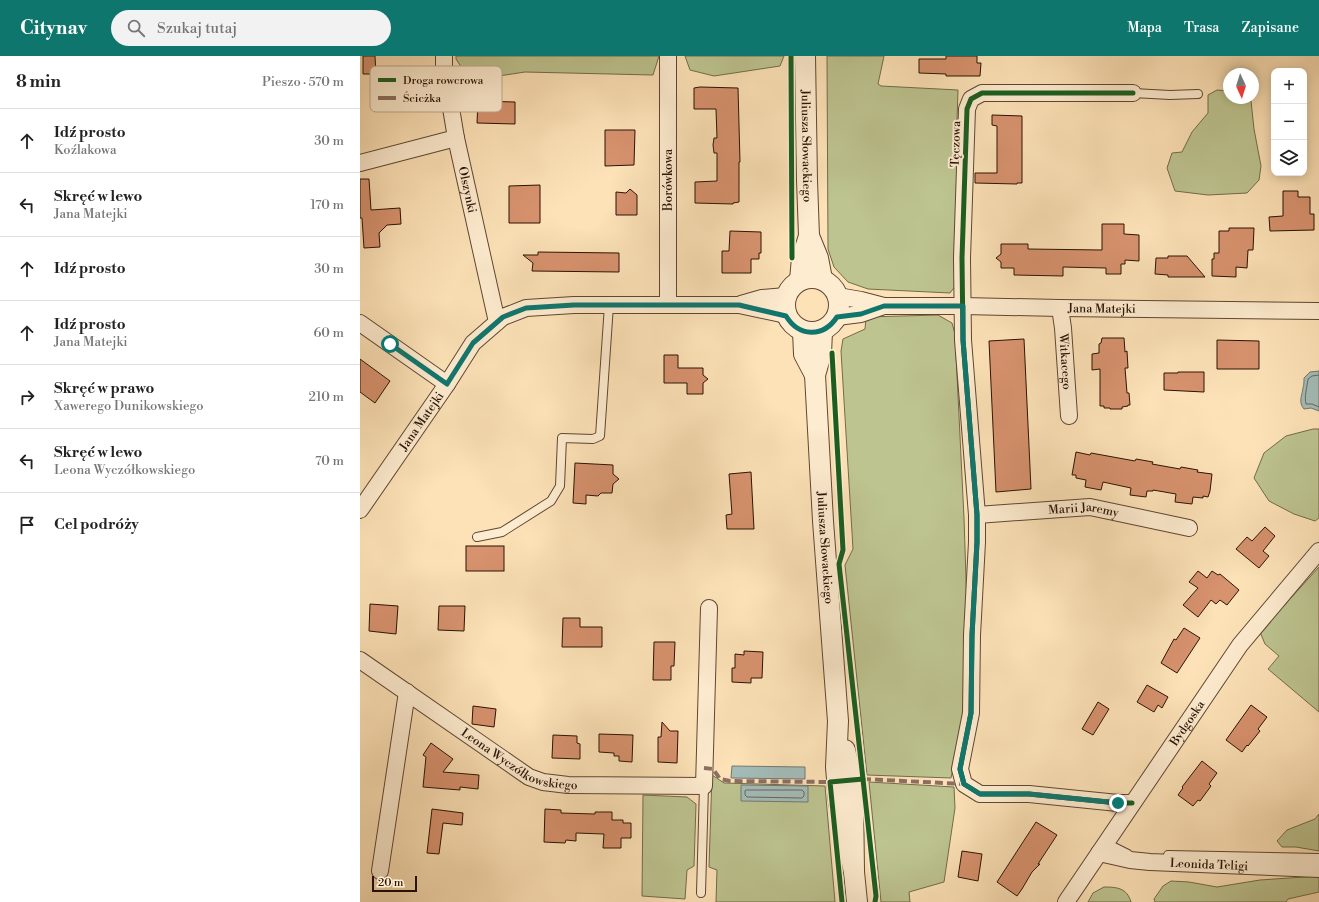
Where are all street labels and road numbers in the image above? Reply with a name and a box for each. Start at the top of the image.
street label: Juliusza Słowackiego [798,89,815,203]
street label: Tęczowa [948,120,964,167]
street label: Borówkowa [661,148,676,212]
street label: Olszynki [455,165,480,214]
street label: Jana Matejki [1067,301,1136,316]
street label: Witkacego [1056,332,1075,391]
street label: Jana Matejki [395,389,447,454]
street label: Juliusza Słowackiego [814,490,837,605]
street label: Marii Jaremy [1048,499,1120,520]
street label: Bydgoska [1166,697,1208,750]
street label: Leona Wyczółkowskiego [458,725,578,793]
street label: Leonida Teligi [1170,855,1249,874]

